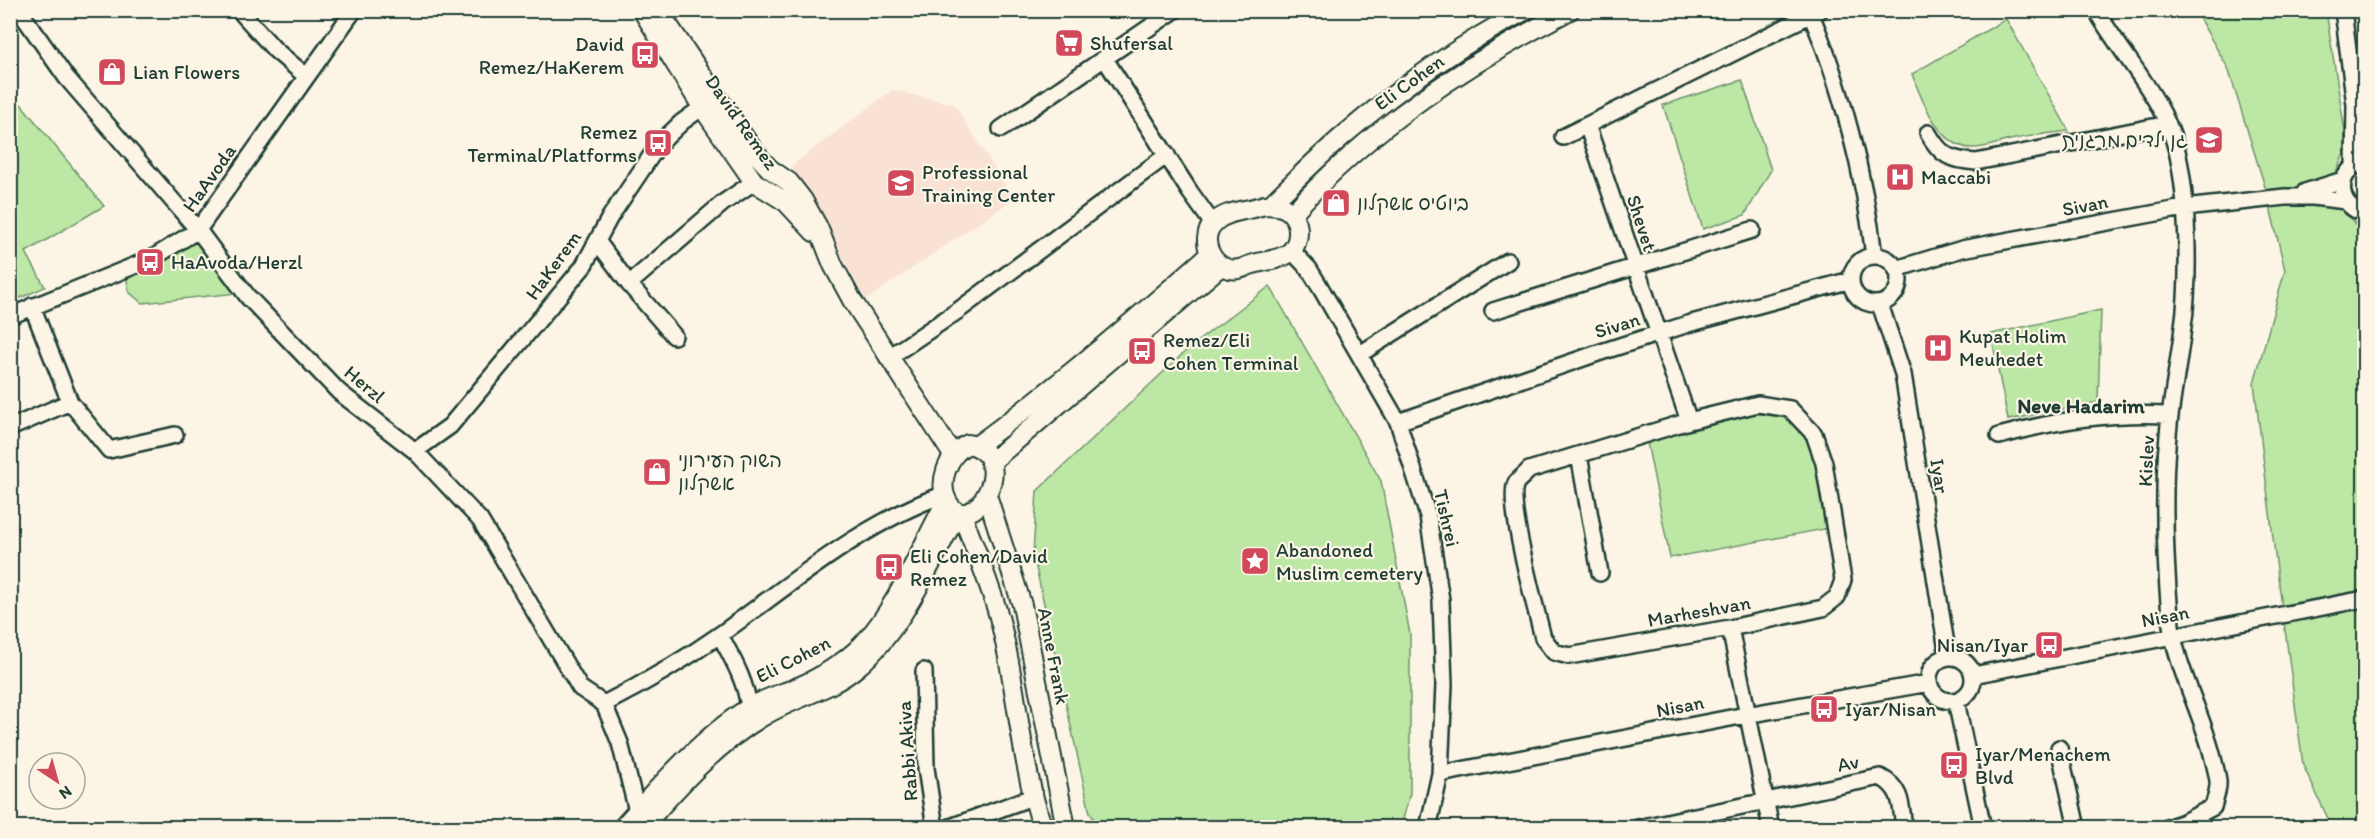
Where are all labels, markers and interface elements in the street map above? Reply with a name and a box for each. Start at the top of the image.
supermarket icon: Shufersal [1053,27,1085,59]
place label: Shufersal [1090,31,1173,55]
place label: David Remez/HaKerem [479,32,624,79]
bus stop icon: David Remez/HaKerem [629,39,661,71]
street label: Eli Cohen [1369,49,1449,115]
shop icon: Lian Flowers [96,56,128,88]
place label: Lian Flowers [133,60,240,84]
street label: David Remez [700,70,784,175]
place label: Remez Terminal/Platforms [468,120,637,167]
school or university icon: גן ילדים מרגנית [2193,124,2225,156]
bus stop icon: Remez Terminal/Platforms [642,127,674,159]
place label: גן ילדים מרגנית [2061,128,2188,152]
street label: HaAvoda [177,139,241,217]
place label: Professional Training Center [922,160,1055,207]
hospital icon: Maccabi [1884,161,1916,193]
place label: Maccabi [1921,165,1991,189]
school or university icon: Professional Training Center [885,167,917,199]
shop icon: ביוטיס אשקלון [1320,187,1352,219]
street label: Sivan [2060,189,2110,221]
place label: ביוטיס אשקלון [1357,191,1469,216]
street label: Shevet [1622,192,1662,254]
street label: HaKerem [520,226,586,304]
bus stop icon: HaAvoda/Herzl [134,246,166,278]
place label: HaAvoda/Herzl [171,250,303,274]
street label: Sivan [1591,307,1643,343]
place label: Kupat Holim Meuhedet [1959,324,2067,371]
place label: Remez/Eli Cohen Terminal [1163,328,1299,375]
hospital icon: Kupat Holim Meuhedet [1922,332,1954,364]
bus stop icon: Remez/Eli Cohen Terminal [1126,335,1158,367]
street label: Herzl [340,360,391,408]
district label: Neve Hadarim [2017,393,2145,418]
street label: Kislev [2133,435,2159,487]
place label: השוק העירוני אשקלון [678,448,782,496]
shop icon: השוק העירוני אשקלון [641,456,673,488]
street label: Iyar [1925,457,1955,495]
street label: Tishrei [1429,487,1465,549]
place label: Abandoned Muslim cemetery [1276,538,1423,585]
place label: Eli Cohen/David Remez [910,544,1048,591]
place icon: Abandoned Muslim cemetery [1239,545,1271,577]
bus stop icon: Eli Cohen/David Remez [873,551,905,583]
street label: Marheshvan [1645,590,1753,632]
street label: Nisan [2139,600,2191,632]
street label: Anne Frank [1033,605,1075,707]
bus stop icon: Nisan/Iyar [2033,629,2065,661]
street label: Eli Cohen [752,630,834,688]
place label: Nisan/Iyar [1937,633,2028,657]
street label: Nisan [1654,690,1706,722]
bus stop icon: Iyar/Nisan [1808,693,1840,725]
place label: Iyar/Nisan [1845,697,1936,721]
street label: Rabbi Akiva [891,699,922,802]
place label: Iyar/Menachem Blvd [1975,742,2111,789]
street label: Av [1835,749,1861,777]
bus stop icon: Iyar/Menachem Blvd [1938,749,1970,781]
north arrow [27,751,87,811]
text: N [56,782,75,804]

